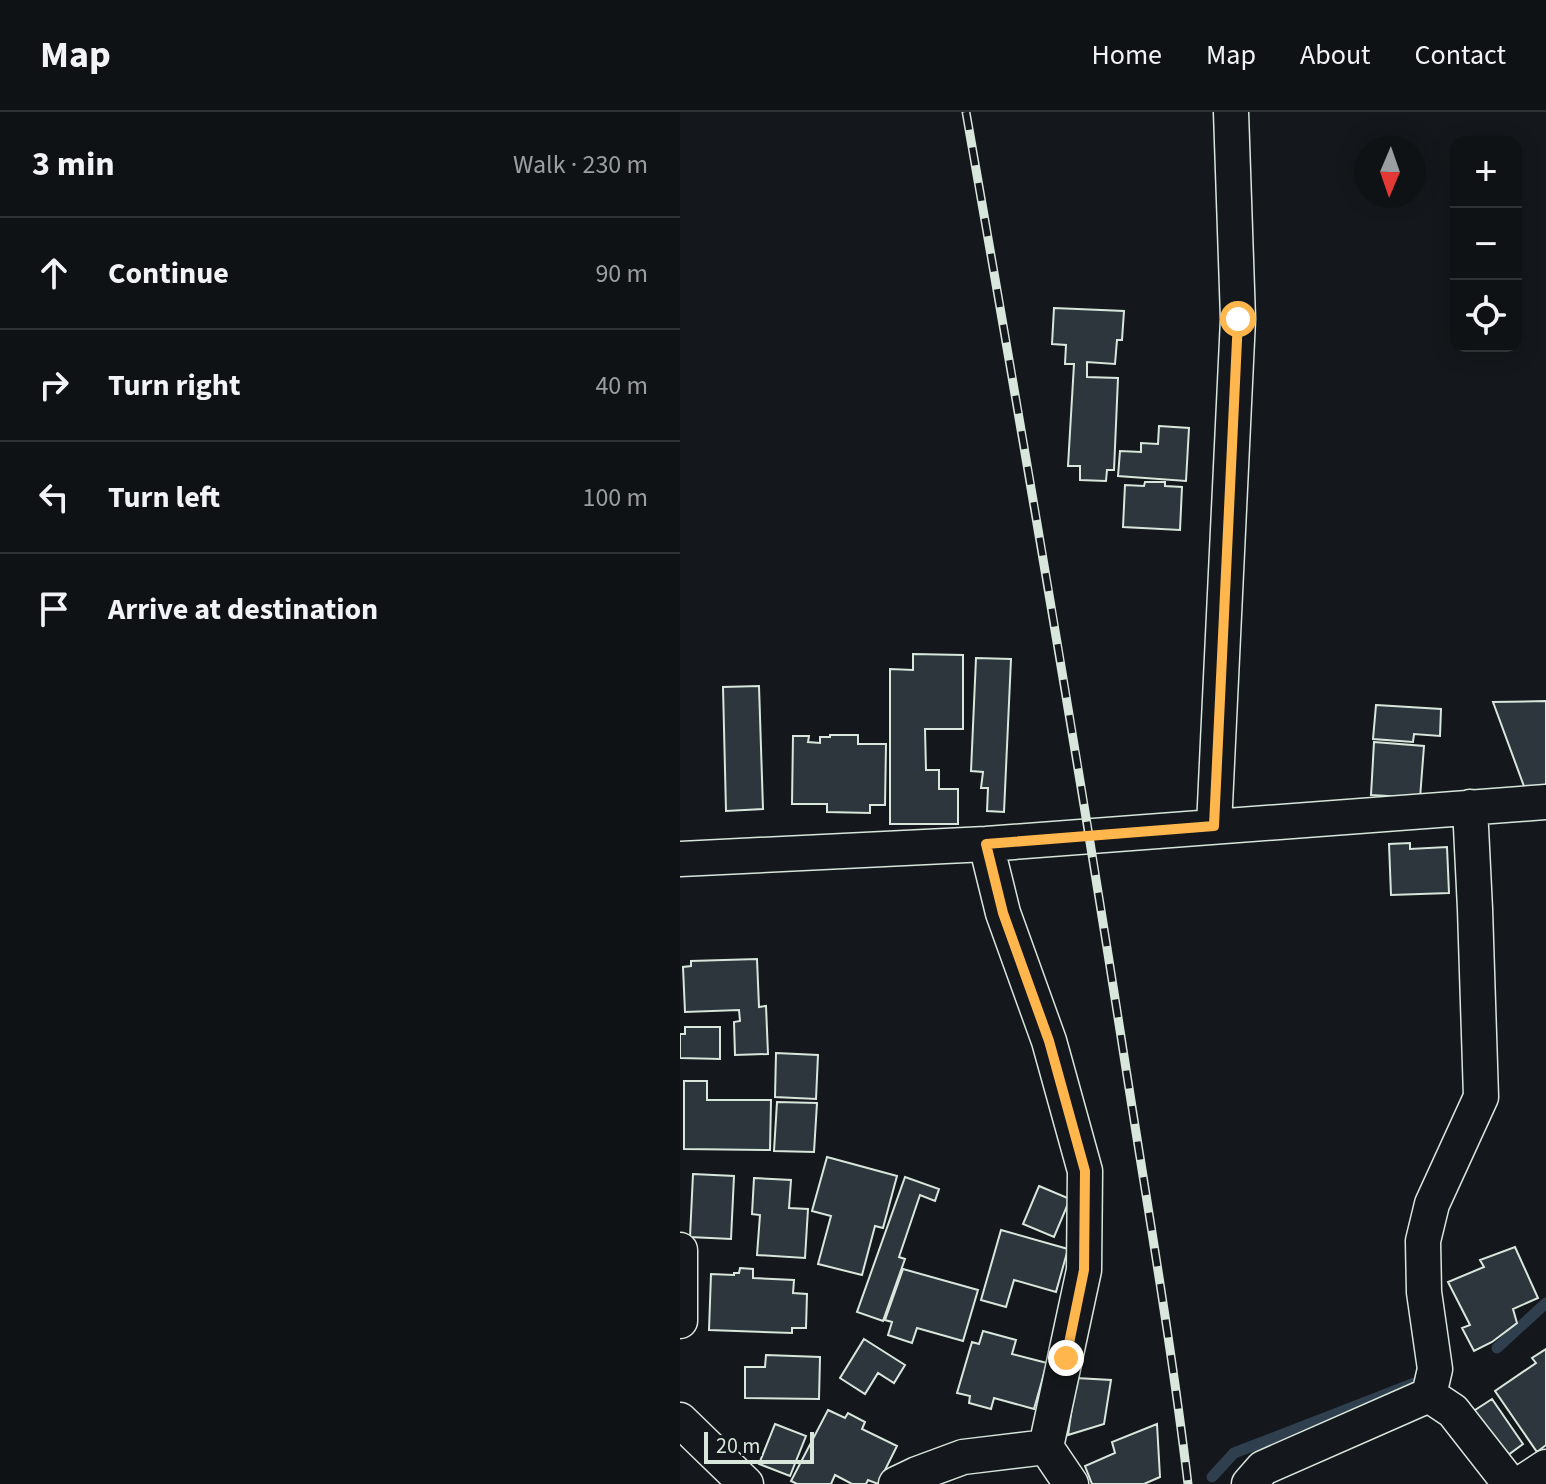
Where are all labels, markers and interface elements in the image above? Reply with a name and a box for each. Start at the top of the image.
text: Map [40,28,111,82]
text: Home [1091,35,1162,75]
text: Map [1206,35,1256,75]
text: About [1300,35,1371,75]
text: Contact [1415,35,1506,75]
north arrow [1354,136,1426,208]
map controls [1450,136,1522,352]
button: + [1450,136,1522,208]
text: 3 min [32,140,115,189]
text: Walk · 230 m [513,146,648,183]
button: − [1450,208,1522,280]
icon: ahead [32,251,76,295]
text: Continue [108,252,229,295]
text: 90 m [595,255,648,292]
button: locate [1450,280,1522,352]
route start [1220,301,1256,337]
icon: right [32,363,76,407]
text: Turn right [108,364,240,407]
text: 40 m [595,367,648,404]
icon: left [32,475,76,519]
text: Turn left [108,476,220,519]
text: 100 m [582,479,648,516]
icon: arrive [32,587,76,631]
text: Arrive at destination [108,588,378,631]
route end [1048,1340,1084,1376]
scale bar [704,1428,814,1464]
text: 20 m [716,1430,761,1462]

